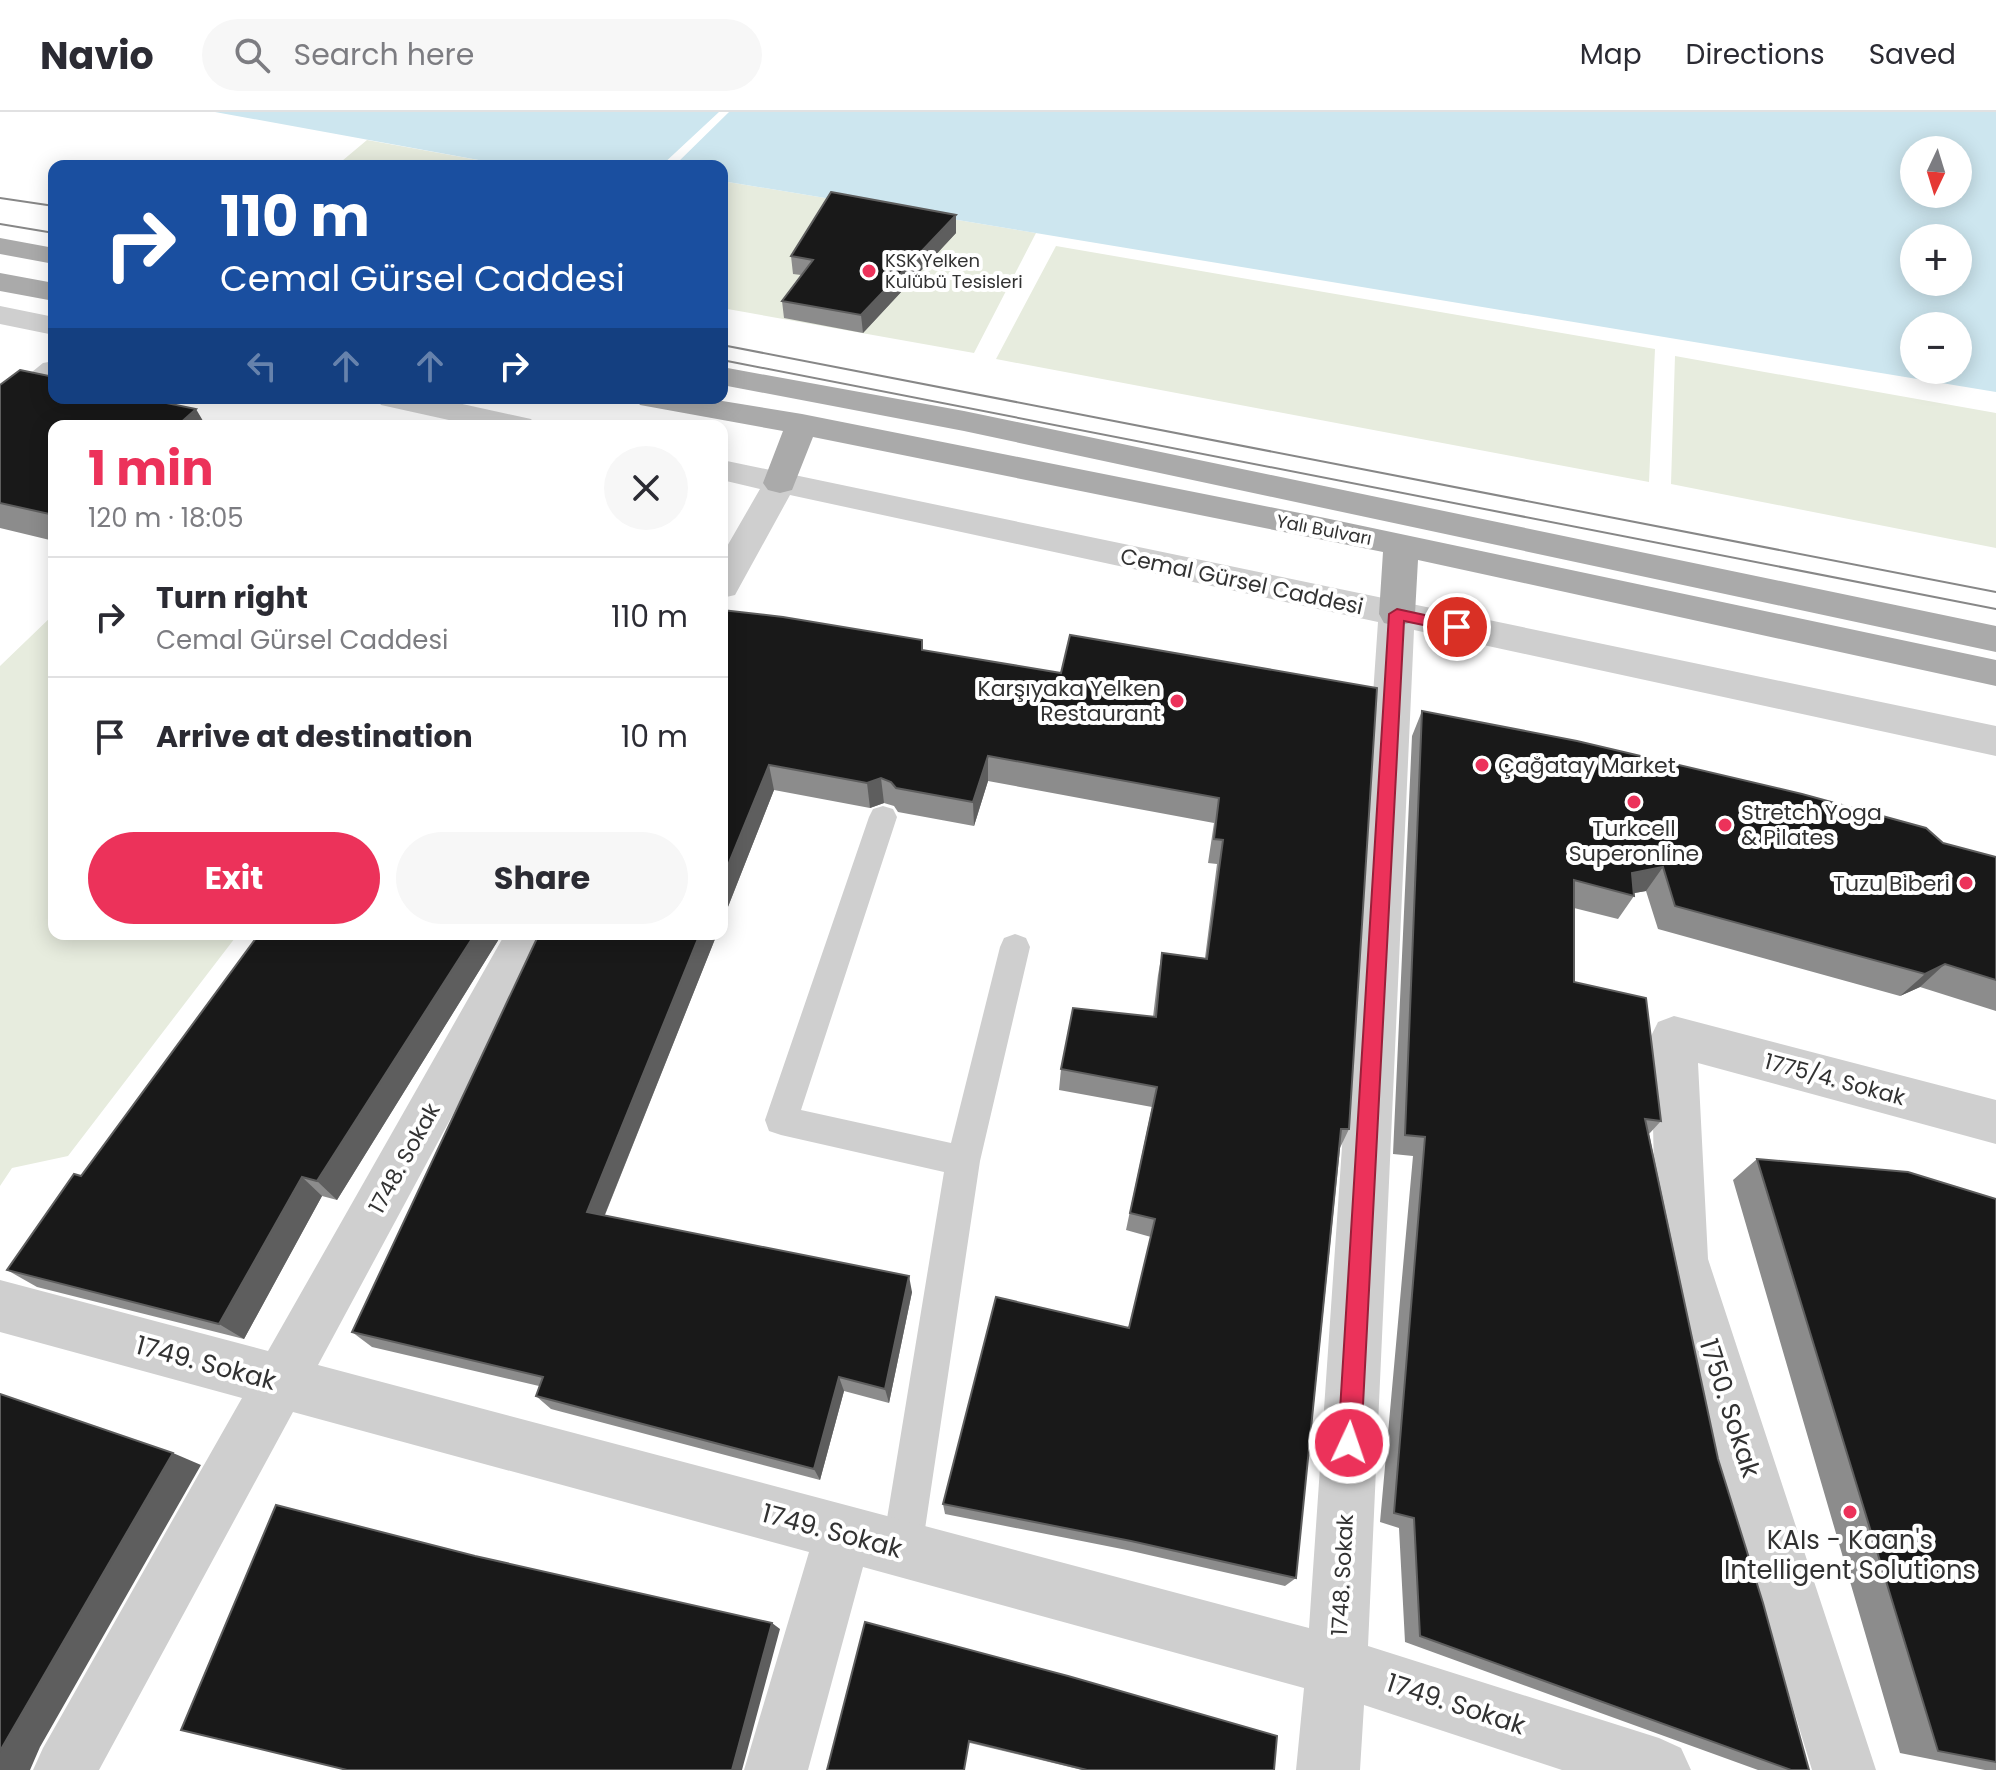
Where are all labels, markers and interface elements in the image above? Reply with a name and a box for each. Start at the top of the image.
search box [202,19,762,91]
text: Navio [40,29,154,82]
icon: search [230,33,274,77]
text: Search here [294,33,474,76]
text: Map [1580,35,1642,74]
text: Directions [1686,35,1825,74]
text: Saved [1869,35,1956,74]
north arrow [1900,136,1972,208]
map controls [1900,136,1972,384]
text: 110 m [220,177,370,256]
icon: right [88,192,192,296]
button: + [1900,224,1972,296]
place label: KSK Yelken Kulübü Tesisleri [885,248,1023,294]
text: Cemal Gürsel Caddesi [220,253,625,304]
marker: KSK Yelken Kulübü Tesisleri [860,262,878,280]
button: − [1900,312,1972,384]
icon: left [240,344,284,388]
icon: ahead [324,344,368,388]
icon: ahead [408,344,452,388]
icon: right [492,344,536,388]
text: 1 min [88,435,214,502]
button: close [604,446,688,530]
text: 120 m · 18:05 [88,500,244,536]
street label: Yalı Bulvarı [1274,508,1374,551]
street label: Cemal Gürsel Caddesi [1118,541,1366,622]
text: Turn right [156,576,308,619]
pin [1423,593,1491,661]
icon: right [88,595,132,639]
text: 110 m [611,595,688,638]
icon: arrive [1435,605,1479,649]
text: Cemal Gürsel Caddesi [156,622,448,658]
place label: Karşıyaka Yelken Restaurant [978,673,1161,729]
marker: Karşıyaka Yelken Restaurant [1168,692,1186,710]
icon: arrive [88,715,132,759]
text: Arrive at destination [156,715,473,758]
text: 10 m [621,715,688,758]
place label: Çağatay Market [1498,750,1676,781]
marker: Çağatay Market [1473,756,1491,774]
marker: Turkcell Superonline [1625,793,1643,811]
place label: Stretch Yoga & Pilates [1741,797,1882,853]
place label: Turkcell Superonline [1569,813,1699,869]
marker: Stretch Yoga & Pilates [1716,816,1734,834]
button: Exit [88,832,380,924]
button: Share [396,832,688,924]
place label: Tuzu Biberi [1833,868,1950,899]
marker: Tuzu Biberi [1957,874,1975,892]
street label: 1775/4. Sokak [1761,1046,1909,1113]
street label: 1748. Sokak [361,1097,448,1219]
street label: 1749. Sokak [132,1327,281,1399]
street label: 1750. Sokak [1691,1334,1770,1483]
position arrow [1307,1401,1391,1485]
street label: 1749. Sokak [758,1495,907,1567]
marker: KAIs - Kaan's Intelligent Solutions [1841,1503,1859,1521]
street label: 1748. Sokak [1324,1513,1361,1637]
place label: KAIs - Kaan's Intelligent Solutions [1724,1522,1976,1588]
street label: 1749. Sokak [1382,1665,1531,1744]

